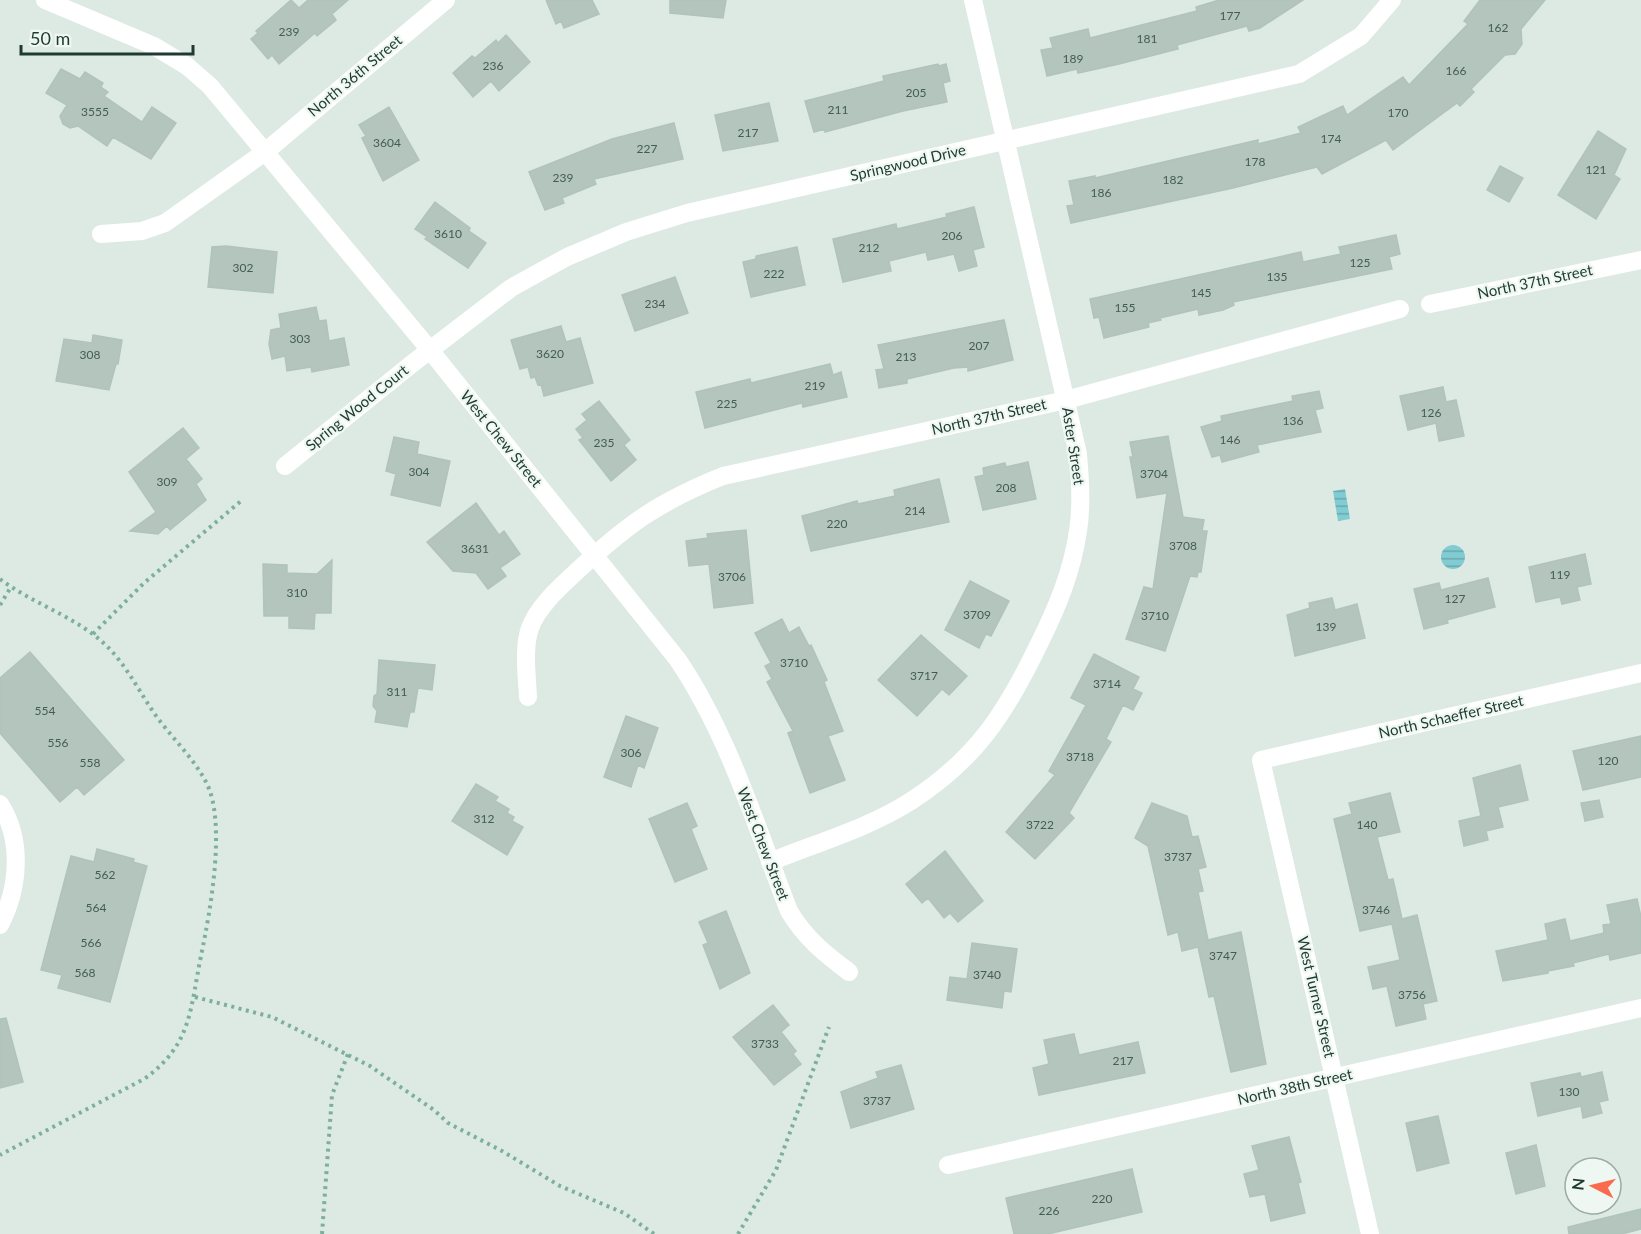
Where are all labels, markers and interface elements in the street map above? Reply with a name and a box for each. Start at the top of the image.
house number: 177 [1220,8,1240,23]
scale bar [21,18,194,56]
house number: 162 [1488,20,1508,35]
house number: 239 [279,24,299,39]
text: 50 m [30,27,70,49]
street label: North 36th Street [304,30,406,120]
house number: 181 [1137,31,1157,46]
house number: 189 [1063,51,1083,66]
house number: 236 [483,58,503,73]
house number: 166 [1446,63,1466,78]
house number: 205 [906,85,926,100]
house number: 211 [828,102,848,117]
house number: 3555 [81,104,109,119]
house number: 170 [1388,105,1408,120]
house number: 217 [738,125,758,140]
house number: 174 [1321,131,1341,146]
house number: 3604 [373,135,401,150]
street label: Springwood Drive [848,140,968,184]
house number: 227 [637,141,657,156]
house number: 178 [1245,154,1265,169]
house number: 121 [1586,162,1606,177]
house number: 239 [553,170,573,185]
house number: 182 [1163,172,1183,187]
house number: 186 [1091,185,1111,200]
house number: 3610 [434,226,462,241]
house number: 206 [942,228,962,243]
house number: 212 [859,240,879,255]
house number: 125 [1350,255,1370,270]
house number: 302 [233,260,253,275]
street label: North 37th Street [1476,260,1595,302]
house number: 222 [764,266,784,281]
house number: 135 [1267,269,1287,284]
house number: 145 [1191,285,1211,300]
house number: 234 [645,296,665,311]
house number: 155 [1115,300,1135,315]
house number: 303 [290,331,310,346]
house number: 207 [969,338,989,353]
house number: 3620 [536,346,564,361]
house number: 308 [80,347,100,362]
house number: 213 [896,349,916,364]
street label: Spring Wood Court [301,360,412,454]
house number: 219 [805,378,825,393]
street label: West Chew Street [457,386,547,491]
street label: North 37th Street [930,394,1049,438]
house number: 225 [717,396,737,411]
house number: 126 [1421,405,1441,420]
street label: Aster Street [1059,406,1089,487]
house number: 136 [1283,413,1303,428]
house number: 146 [1220,432,1240,447]
house number: 235 [594,435,614,450]
house number: 304 [409,464,429,479]
house number: 3704 [1140,466,1168,481]
house number: 309 [157,474,177,489]
house number: 208 [996,480,1016,495]
house number: 214 [905,503,925,518]
house number: 220 [827,516,847,531]
house number: 3708 [1169,538,1197,553]
house number: 3631 [461,541,489,556]
house number: 119 [1550,567,1570,582]
house number: 3706 [718,569,746,584]
house number: 310 [287,585,307,600]
house number: 127 [1445,591,1465,606]
house number: 3709 [963,607,991,622]
house number: 3710 [1141,608,1169,623]
house number: 139 [1316,619,1336,634]
house number: 3710 [780,655,808,670]
house number: 3717 [910,668,938,683]
house number: 3714 [1093,676,1121,691]
house number: 311 [387,684,407,699]
street label: North Schaeffer Street [1377,690,1525,741]
house number: 554 [35,703,55,718]
house number: 556 [48,735,68,750]
house number: 306 [621,745,641,760]
house number: 3718 [1066,749,1094,764]
house number: 120 [1598,753,1618,768]
house number: 558 [80,755,100,770]
street label: West Chew Street [734,785,794,903]
house number: 312 [474,811,494,826]
house number: 3722 [1026,817,1054,832]
house number: 140 [1357,817,1377,832]
house number: 3737 [1164,849,1192,864]
house number: 562 [95,867,115,882]
house number: 564 [86,900,106,915]
house number: 3746 [1362,902,1390,917]
street label: West Turner Street [1294,934,1340,1060]
house number: 566 [81,935,101,950]
house number: 3747 [1209,948,1237,963]
house number: 568 [75,965,95,980]
house number: 3740 [973,967,1001,982]
house number: 3756 [1398,987,1426,1002]
house number: 3733 [751,1036,779,1051]
house number: 217 [1113,1053,1133,1068]
street label: North 38th Street [1236,1064,1355,1108]
house number: 130 [1559,1084,1579,1099]
house number: 3737 [863,1093,891,1108]
north arrow [1563,1156,1623,1216]
text: N [1567,1177,1588,1191]
house number: 220 [1092,1191,1112,1206]
house number: 226 [1039,1203,1059,1218]

